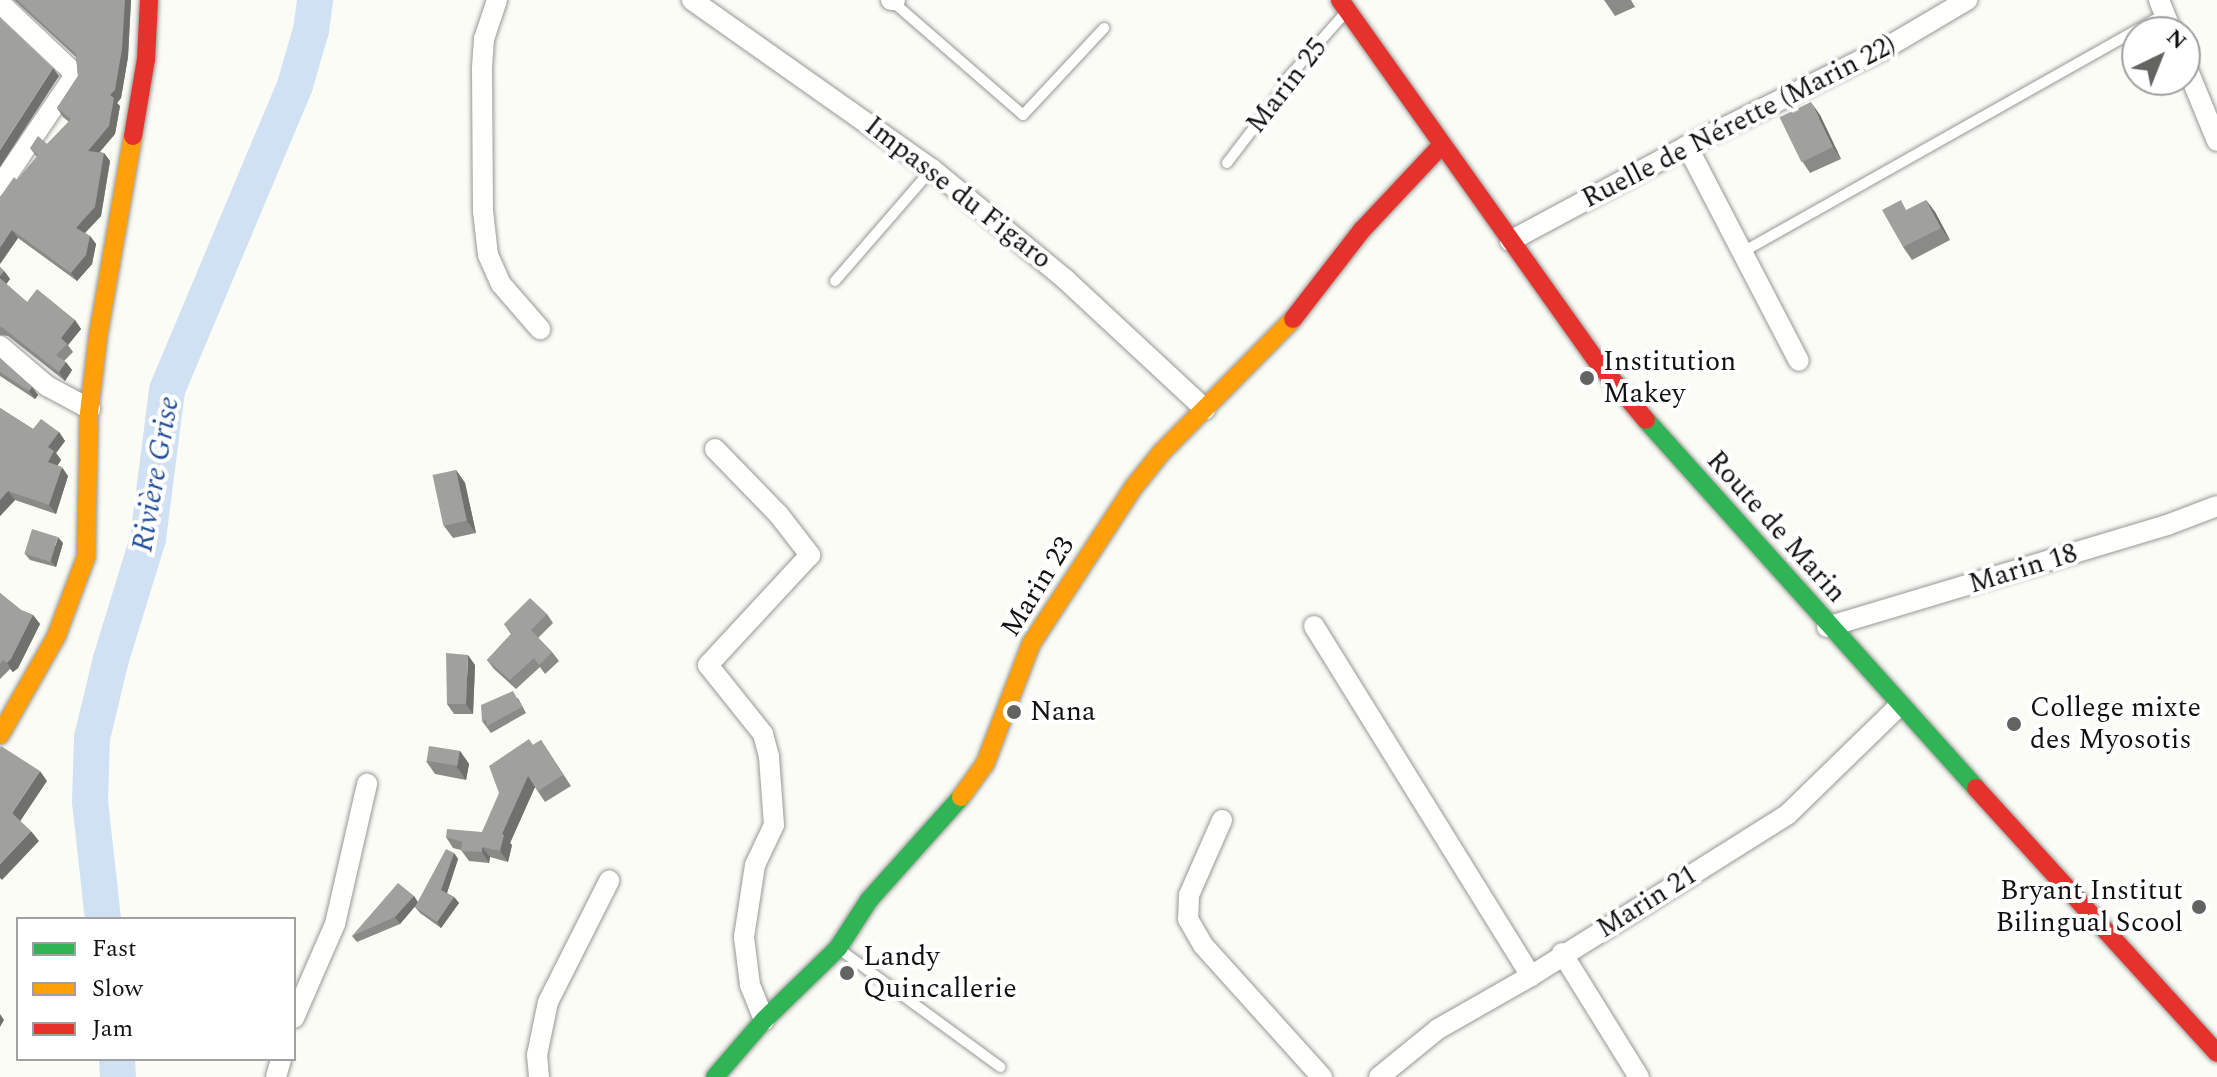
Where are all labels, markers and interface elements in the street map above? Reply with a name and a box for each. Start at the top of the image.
north arrow [2121,16,2201,96]
text: N [2159,21,2194,58]
street label: Ruelle de Nérette (Marin 22) [1576,28,1902,216]
street label: Marin 25 [1239,32,1335,140]
street label: Impasse du Figaro [858,110,1058,276]
place label: Institution Makey [1603,345,1736,411]
marker: Institution Makey [1578,369,1596,387]
water label: Rivière Grise [125,393,187,555]
street label: Route de Marin [1699,444,1853,610]
street label: Marin 23 [994,531,1082,643]
street label: Marin 18 [1965,537,2081,601]
place label: College mixte des Myosotis [2030,691,2201,757]
place label: Nana [1030,695,1096,729]
marker: Nana [1005,703,1023,721]
marker: College mixte des Myosotis [2005,715,2023,733]
street label: Marin 21 [1591,858,1703,946]
place label: Bryant Institut Bilingual Scool [1995,874,2183,940]
marker: Bryant Institut Bilingual Scool [2190,898,2208,916]
legend [16,917,296,1061]
text: Fast [92,931,137,967]
place label: Landy Quincallerie [863,940,1017,1006]
marker: Landy Quincallerie [838,964,856,982]
text: Slow [92,971,143,1007]
text: Jam [92,1011,133,1047]

